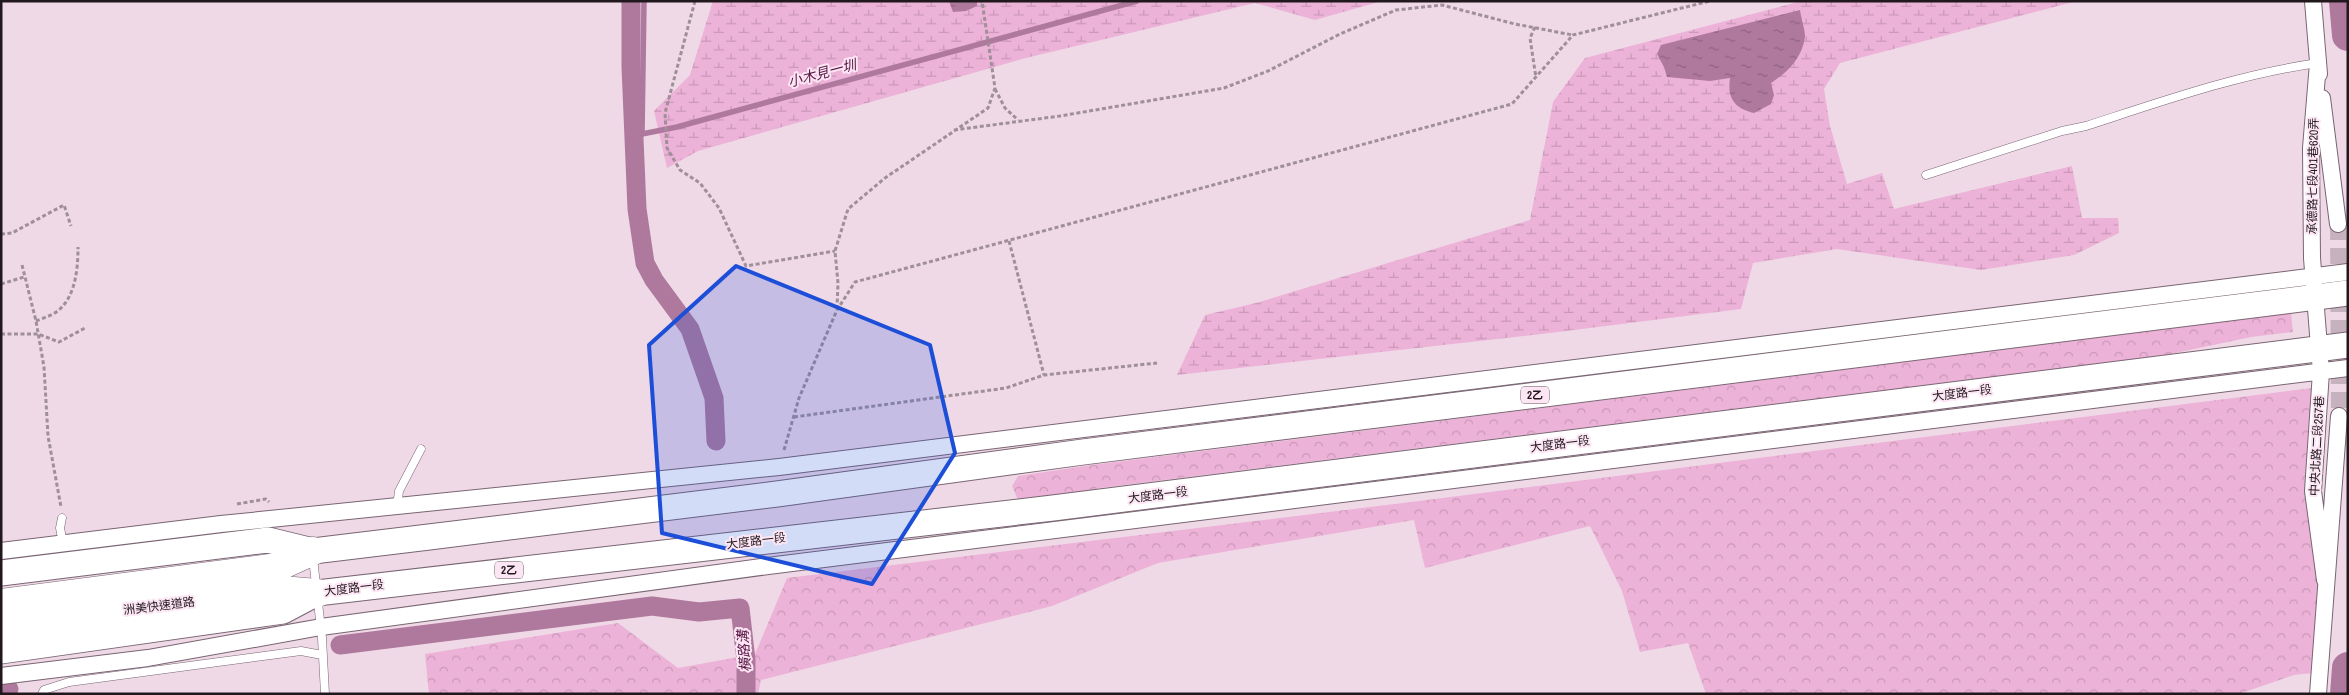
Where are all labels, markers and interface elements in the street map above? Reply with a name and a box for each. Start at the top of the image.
water label: 小木見一圳 [786,55,860,91]
street label: 承德路七段401巷620弄 [2304,117,2322,235]
street label: 大度路一段 [1931,381,1993,405]
road number: 2乙 [1521,386,1549,404]
street label: 中央北路二段257巷 [2306,395,2328,497]
street label: 大度路一段 [1529,432,1591,456]
street label: 大度路一段 [1127,483,1189,507]
street label: 大度路一段 [725,529,787,553]
road number: 2乙 [495,562,523,578]
street label: 大度路一段 [323,576,385,600]
street label: 洲美快速道路 [122,594,196,618]
water label: 橫路溝 [733,627,754,673]

